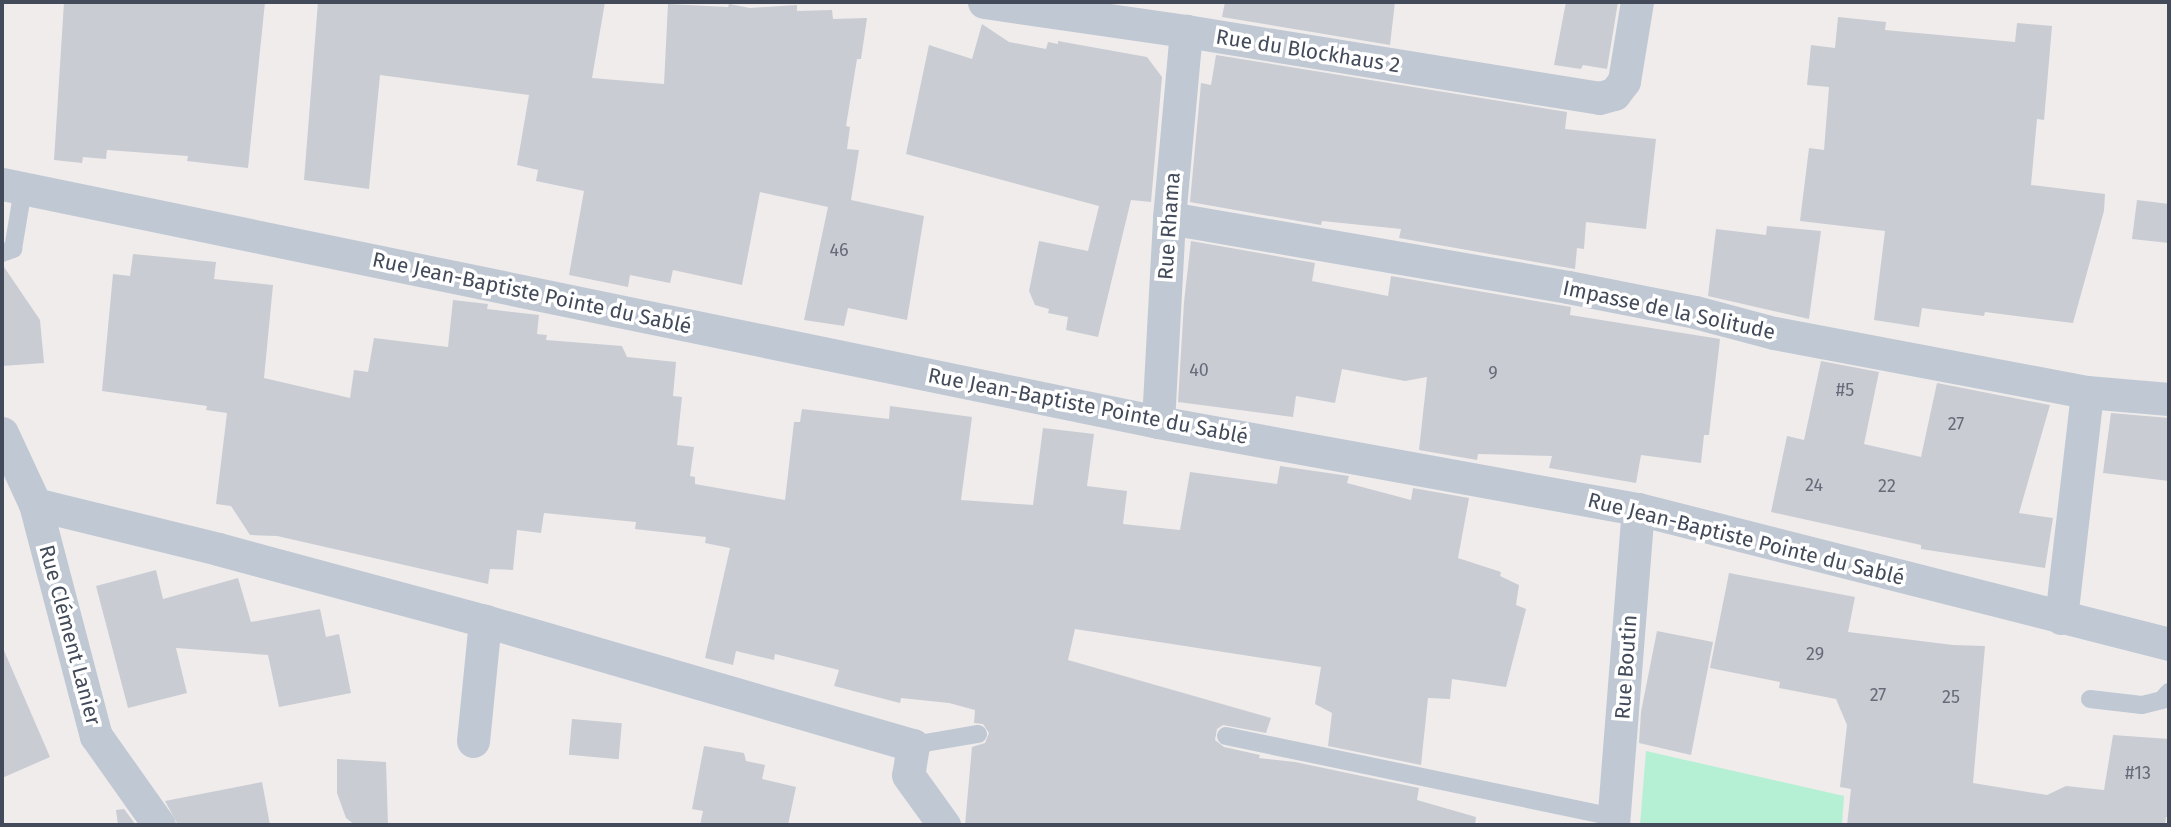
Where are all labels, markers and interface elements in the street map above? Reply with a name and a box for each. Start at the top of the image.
street label: Rue du Blockhaus 2 [1214,24,1402,78]
street label: Rue Rhama [1153,171,1185,281]
house number: 46 [829,239,849,261]
street label: Rue Jean-Baptiste Pointe du Sablé [370,247,694,339]
street label: Impasse de la Solitude [1561,275,1777,345]
house number: 40 [1189,359,1209,381]
house number: 9 [1488,362,1498,384]
street label: Rue Jean-Baptiste Pointe du Sablé [926,363,1250,449]
house number: #5 [1836,379,1854,401]
house number: 27 [1948,413,1964,435]
house number: 24 [1805,474,1823,496]
house number: 22 [1878,475,1896,497]
street label: Rue Jean-Baptiste Pointe du Sablé [1585,487,1907,591]
street label: Rue Clément Lanier [34,542,106,728]
street label: Rue Boutin [1610,614,1642,720]
house number: 29 [1806,643,1824,665]
house number: 27 [1870,684,1886,706]
house number: 25 [1942,686,1960,708]
house number: #13 [2125,762,2151,784]

